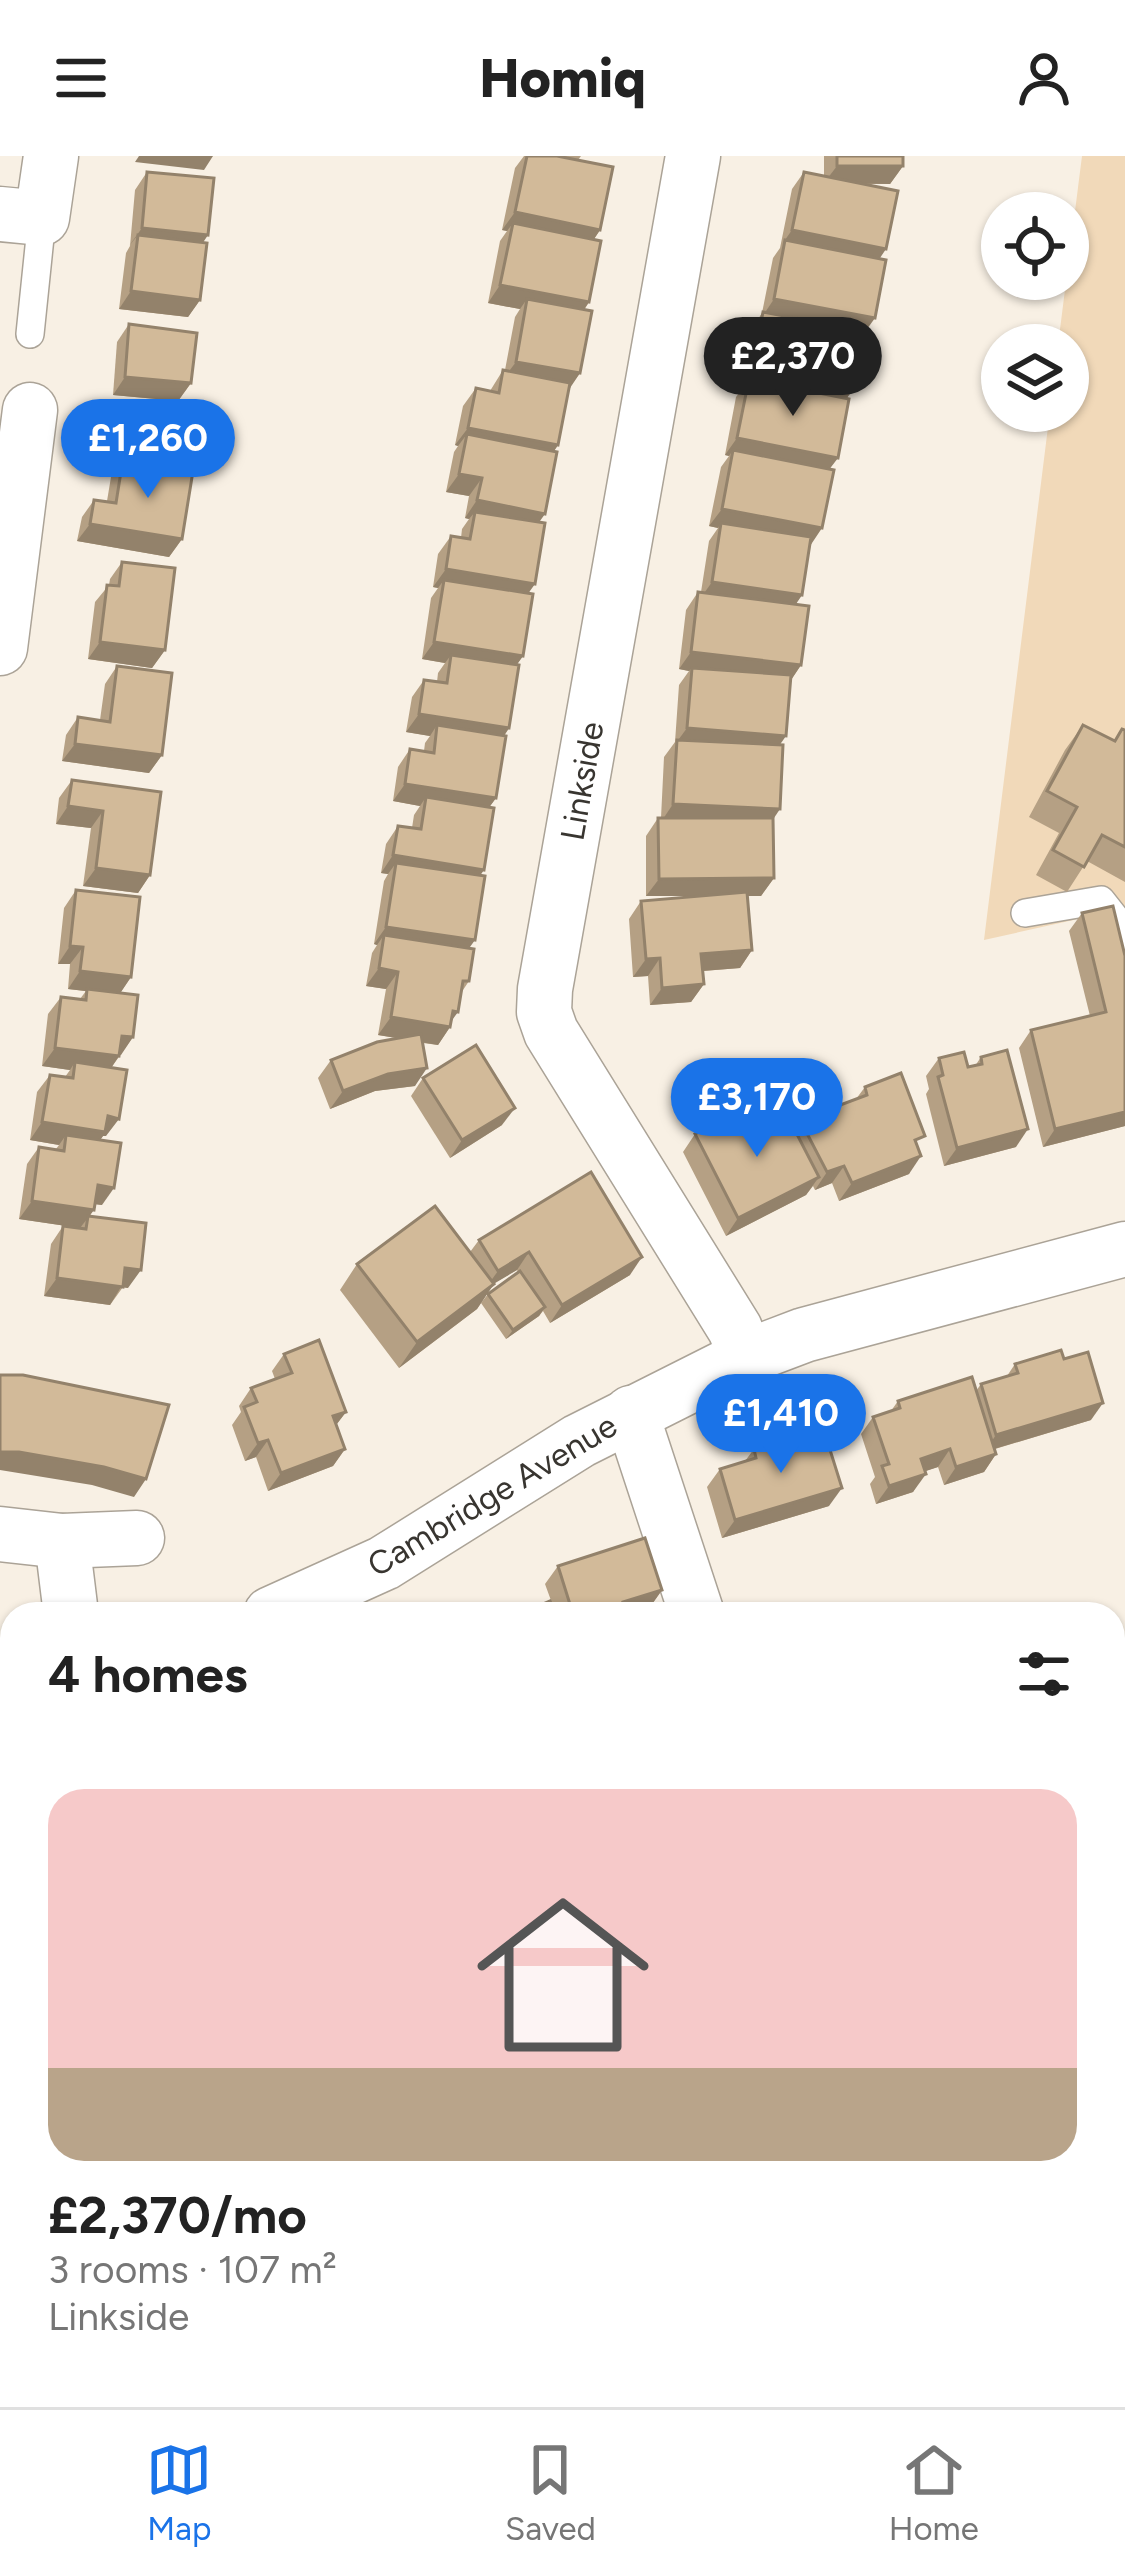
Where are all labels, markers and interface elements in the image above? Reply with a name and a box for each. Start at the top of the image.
icon: menu [48,45,114,111]
icon: person [1011,45,1077,111]
text: Homiq [479,46,646,111]
map controls [981,192,1089,432]
button: locate [981,192,1089,300]
pin: £2,370 [695,317,891,419]
button: layers [981,324,1089,432]
text: £2,370 [731,332,855,379]
pin: £1,260 [50,399,246,501]
text: £1,260 [88,414,208,461]
street label: Linkside [552,719,612,843]
pin: £3,170 [659,1058,855,1160]
text: £3,170 [698,1073,816,1120]
pin: £1,410 [683,1374,879,1476]
text: £1,410 [723,1389,839,1436]
street label: Cambridge Avenue [361,1405,623,1585]
icon: filters [1011,1641,1077,1707]
text: 4 homes [48,1644,248,1705]
icon: home [455,1867,671,2083]
text: £2,370/mo [48,2185,307,2246]
text: 3 rooms · 107 m² [48,2246,337,2293]
text: Linkside [48,2293,189,2340]
tab: Map [146,2437,212,2548]
tab: Saved [505,2437,596,2548]
tab: Home [889,2437,979,2548]

